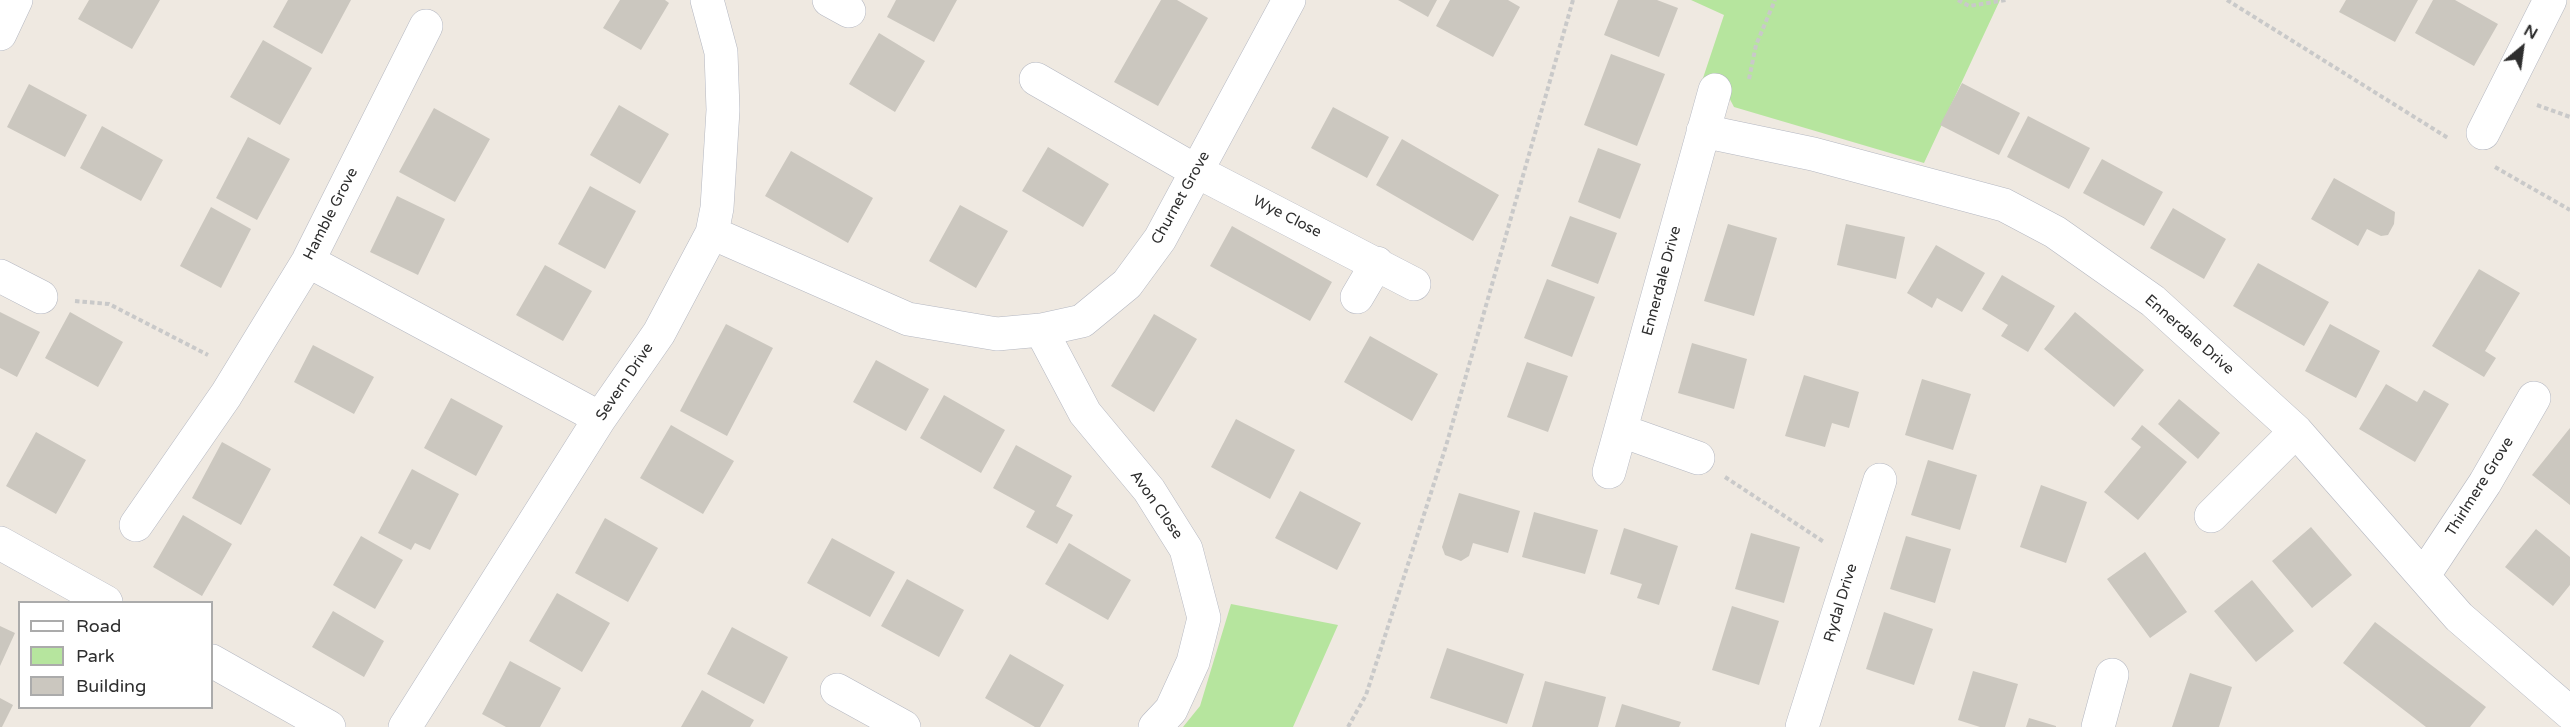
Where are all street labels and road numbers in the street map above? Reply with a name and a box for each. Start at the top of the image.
street label: Churnet Grove [1148,148,1214,248]
street label: Hamble Grove [300,165,362,263]
street label: Wye Close [1250,192,1324,242]
street label: Ennerdale Drive [1639,224,1685,338]
street label: Ennerdale Drive [2141,291,2237,379]
street label: Severn Drive [592,340,658,424]
street label: Thirlmere Grove [2442,434,2518,540]
street label: Avon Close [1126,467,1186,543]
street label: Rydal Drive [1821,562,1861,644]

